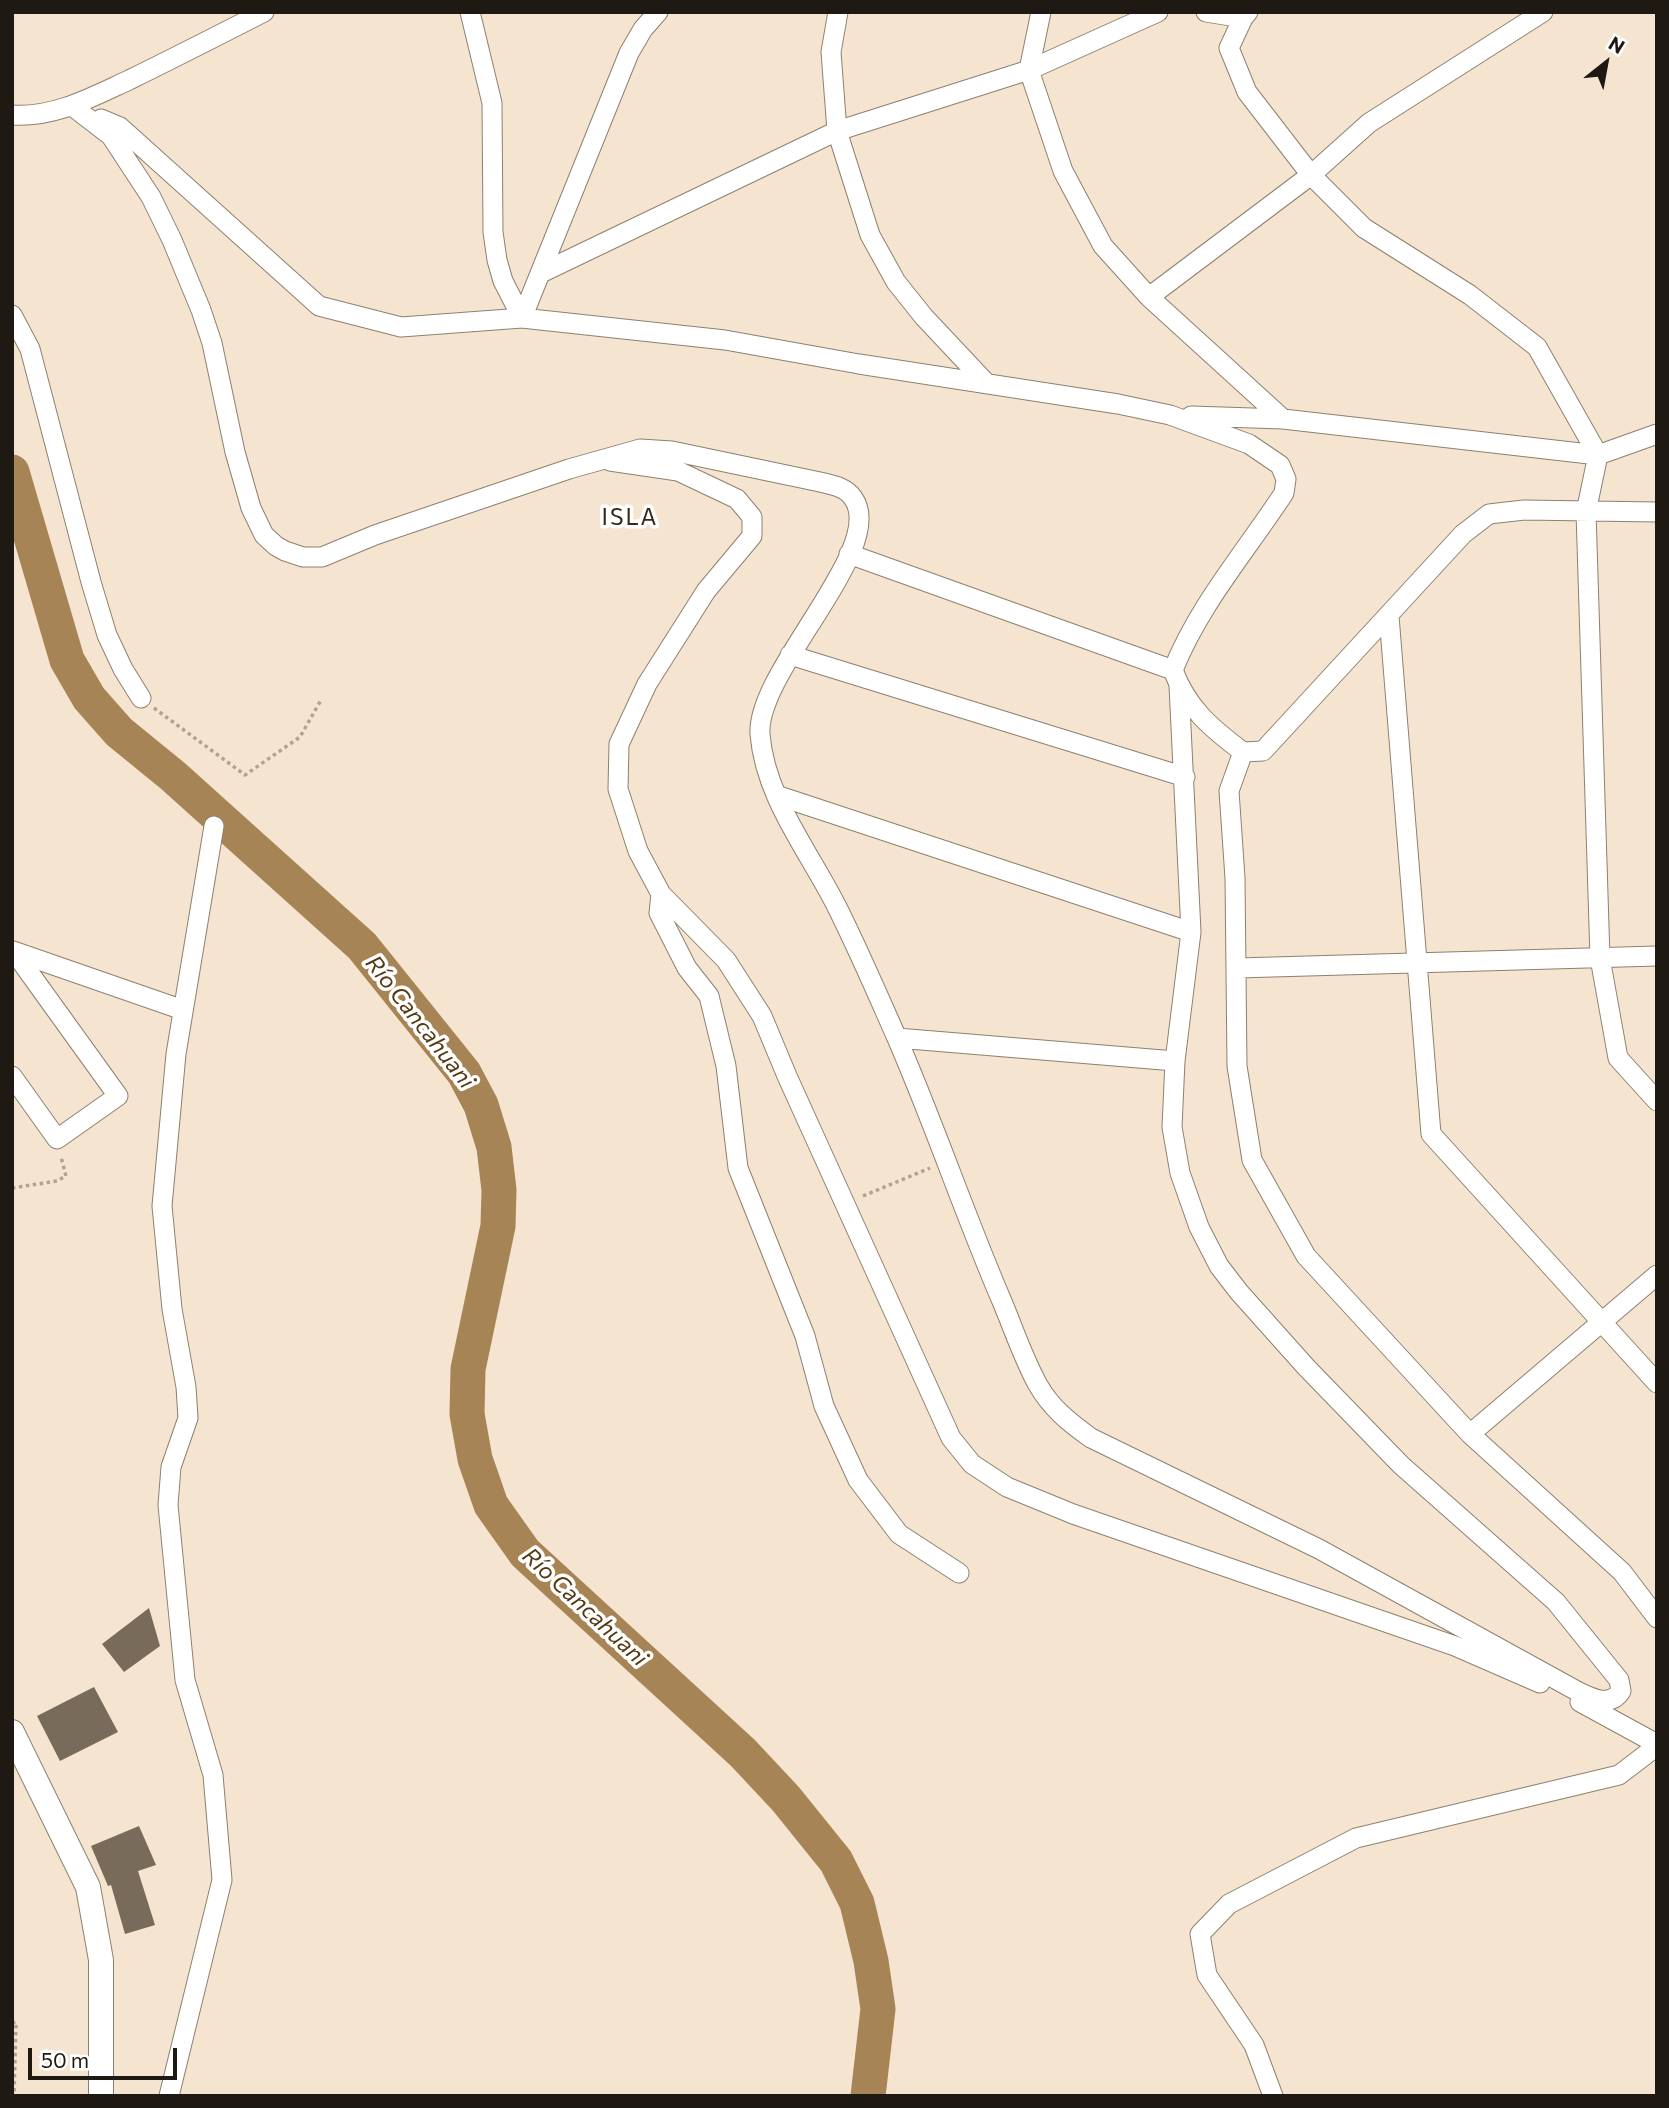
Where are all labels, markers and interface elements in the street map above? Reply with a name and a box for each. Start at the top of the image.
north arrow [1571,28,1641,98]
text: N [1605,31,1629,58]
district label: ISLA [602,503,658,531]
water label: Río Cancahuani [360,950,480,1094]
water label: Río Cancahuani [517,1542,653,1672]
scale bar [32,2035,180,2078]
text: 50 m [41,2047,89,2072]

